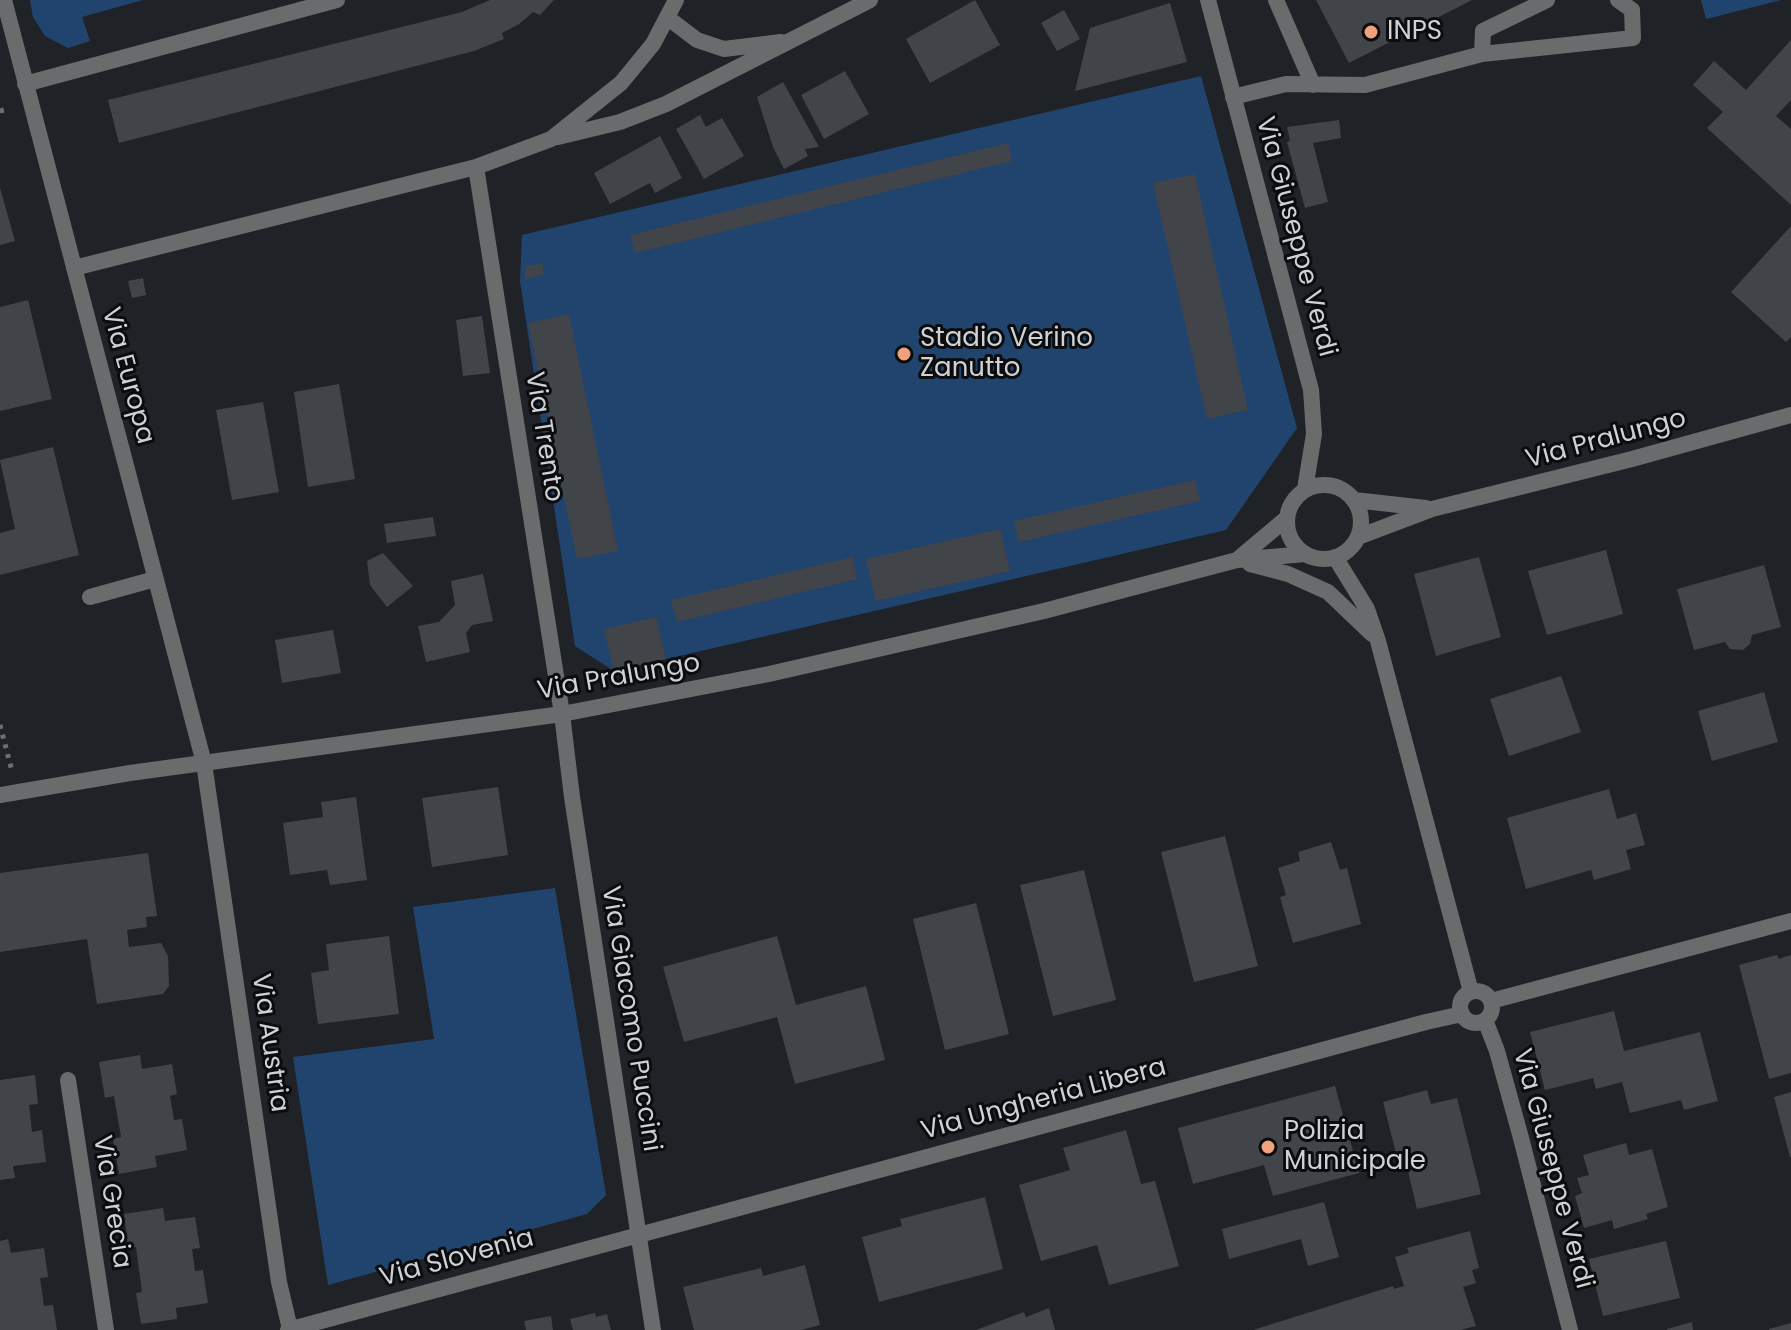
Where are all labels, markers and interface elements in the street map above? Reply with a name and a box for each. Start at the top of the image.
place label: INPS [1387,16,1442,48]
marker: INPS [1362,23,1380,41]
street label: Via Giuseppe Verdi [1248,114,1342,360]
street label: Via Europa [94,304,160,448]
place label: Stadio Verino Zanutto [920,323,1093,384]
marker: Stadio Verino Zanutto [895,345,913,363]
street label: Via Trento [517,370,569,504]
street label: Via Pralungo [1522,404,1690,476]
street label: Via Pralungo [535,648,703,708]
street label: Via Giacomo Puccini [594,884,666,1154]
street label: Via Austria [244,972,294,1114]
street label: Via Giuseppe Verdi [1505,1046,1599,1292]
street label: Via Ungheria Libera [918,1052,1170,1148]
place label: Polizia Municipale [1284,1116,1426,1178]
street label: Via Grecia [85,1133,137,1271]
marker: Polizia Municipale [1259,1138,1277,1156]
street label: Via Slovenia [377,1223,537,1295]

